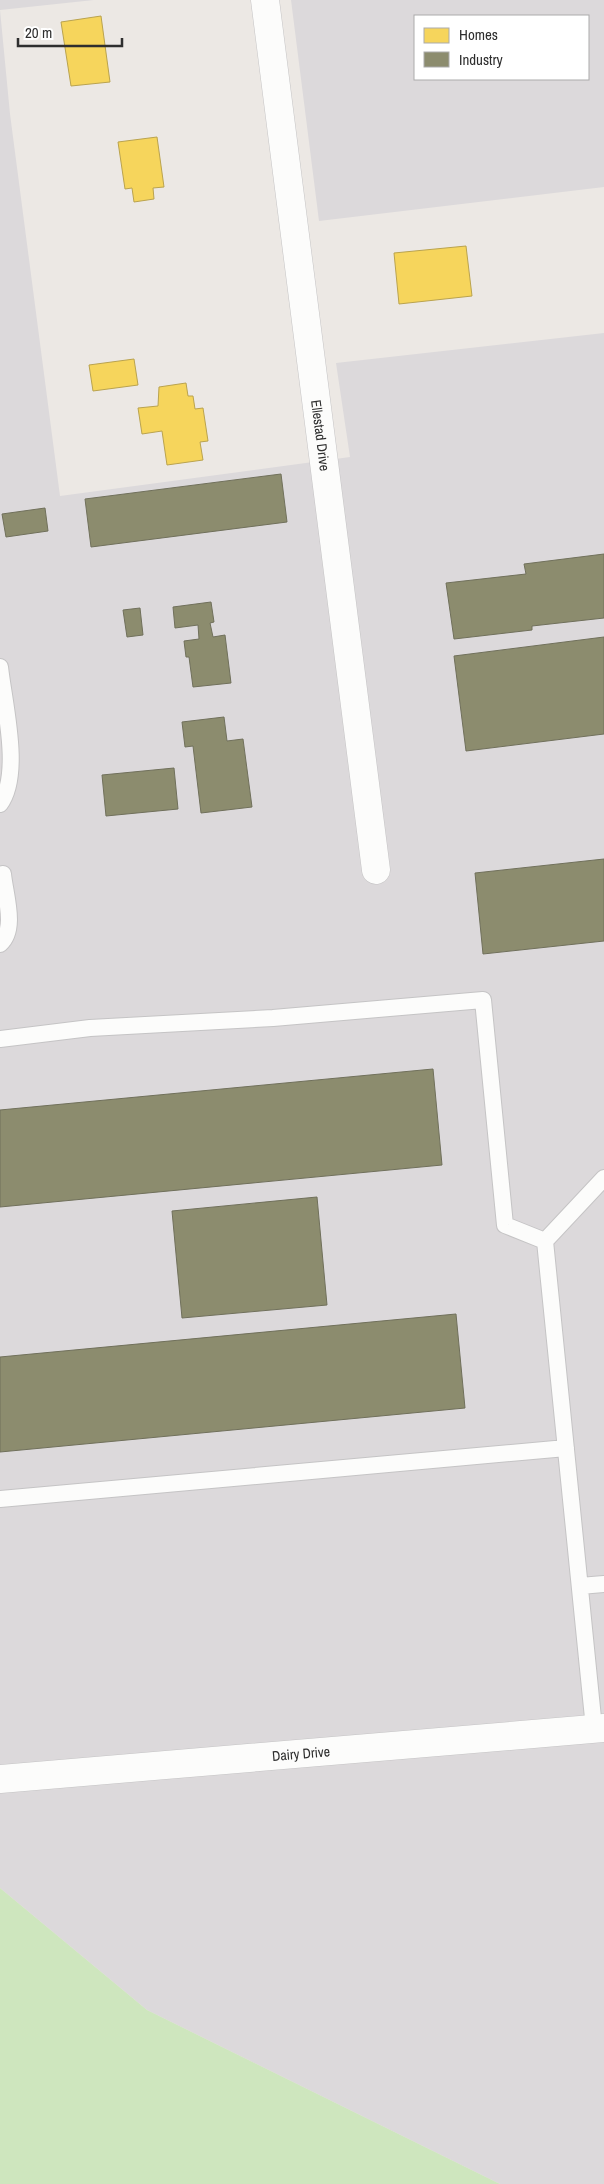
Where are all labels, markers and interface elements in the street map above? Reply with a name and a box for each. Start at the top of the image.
scale bar [18,15,121,47]
legend [414,15,589,80]
text: 20 m [25,22,52,43]
text: Homes [459,24,498,45]
text: Industry [459,49,504,70]
street label: Ellestad Drive [307,399,334,472]
street label: Dairy Drive [271,1742,331,1765]

